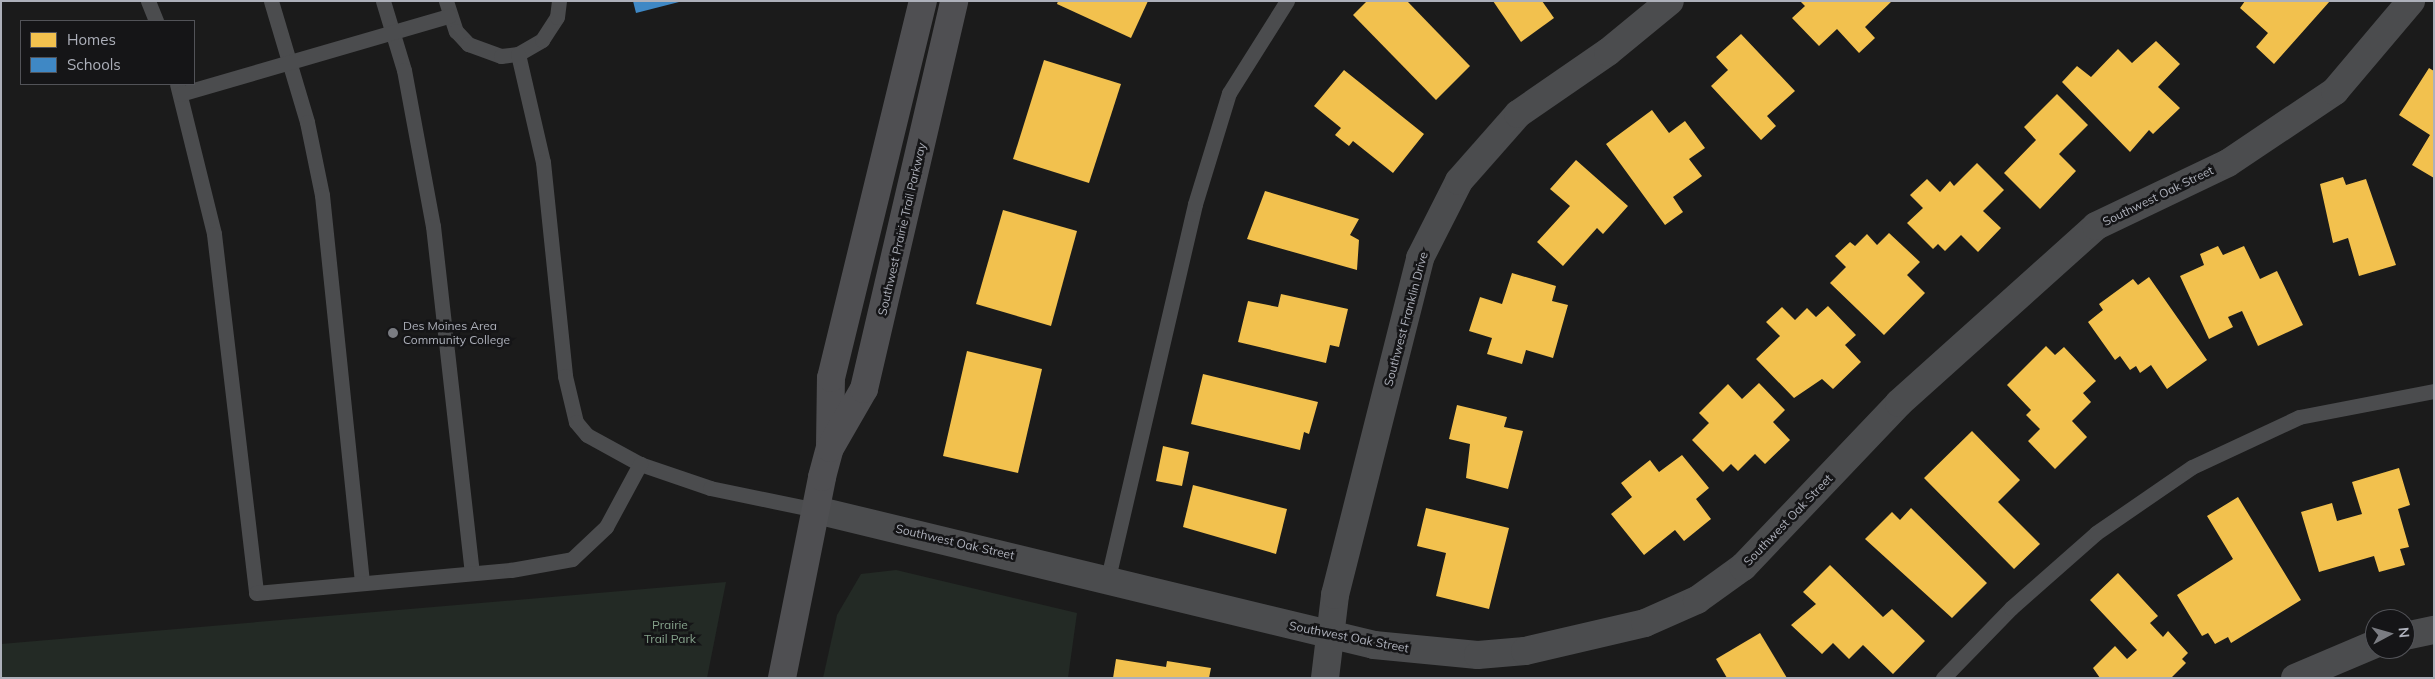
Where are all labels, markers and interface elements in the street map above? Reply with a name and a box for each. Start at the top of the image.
legend [20,20,195,85]
text: Homes [67,30,116,49]
text: Schools [67,55,121,74]
street label: Southwest Prairie Trail Parkway [875,141,929,317]
street label: Southwest Oak Street [2100,163,2216,229]
street label: Southwest Franklin Drive [1381,250,1431,388]
place label: Des Moines Area Community College [403,319,510,347]
marker: Des Moines Area Community College [387,327,399,339]
street label: Southwest Oak Street [1741,471,1835,569]
street label: Southwest Oak Street [894,521,1016,563]
north arrow [2365,609,2415,659]
park label: Prairie Trail Park [644,618,696,646]
street label: Southwest Oak Street [1288,618,1410,656]
text: N [2394,626,2413,639]

